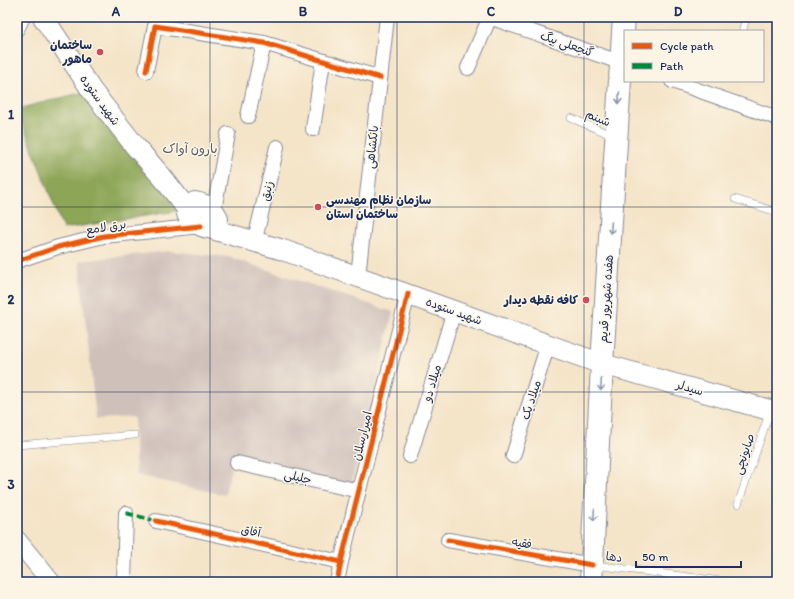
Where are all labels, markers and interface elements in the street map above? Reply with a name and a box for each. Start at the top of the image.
text: A [111,4,121,19]
text: B [299,4,308,19]
text: C [487,4,496,19]
text: D [674,4,683,19]
street label: گنجعلی بیگ [538,28,596,61]
legend [624,30,764,82]
place label: ساختمان ماهور [50,38,92,67]
text: Cycle path [660,39,714,53]
marker: ساختمان ماهور [95,47,105,57]
text: Path [660,59,683,73]
street label: شهید ستوده [77,72,123,128]
one-way arrow [615,91,623,104]
text: 1 [8,107,14,122]
street label: شبنم [583,107,613,131]
street label: بانکشاهی [363,125,382,169]
district label: بارون آواک [162,141,218,157]
street label: زنبق [258,180,277,203]
place label: سازمان نظام مهندسی ساختمان استان [326,193,431,221]
marker: سازمان نظام مهندسی ساختمان استان [313,202,323,212]
street label: برق لامع [85,217,128,239]
one-way arrow [607,221,614,234]
street label: هفده شهریور قدیم [596,254,618,344]
text: 2 [8,292,15,307]
place label: کافه نقطه دیدار [503,293,579,307]
street label: شهید ستوده [424,294,484,328]
marker: کافه نقطه دیدار [581,295,591,305]
street label: میلاد دو [419,363,445,404]
street label: سیدلر [674,377,705,398]
street label: میلاد یک [518,378,544,421]
one-way arrow [597,378,605,391]
street label: امیرارسلان [349,410,375,462]
street label: صابونچی [731,432,758,477]
street label: جلیلی [283,467,313,488]
text: 3 [7,477,15,492]
one-way arrow [591,508,598,521]
street label: آفاق [240,522,263,540]
street label: فقیه [511,534,533,552]
scale bar [636,543,741,569]
street label: دها [605,549,623,565]
text: 50 m [642,550,668,564]

